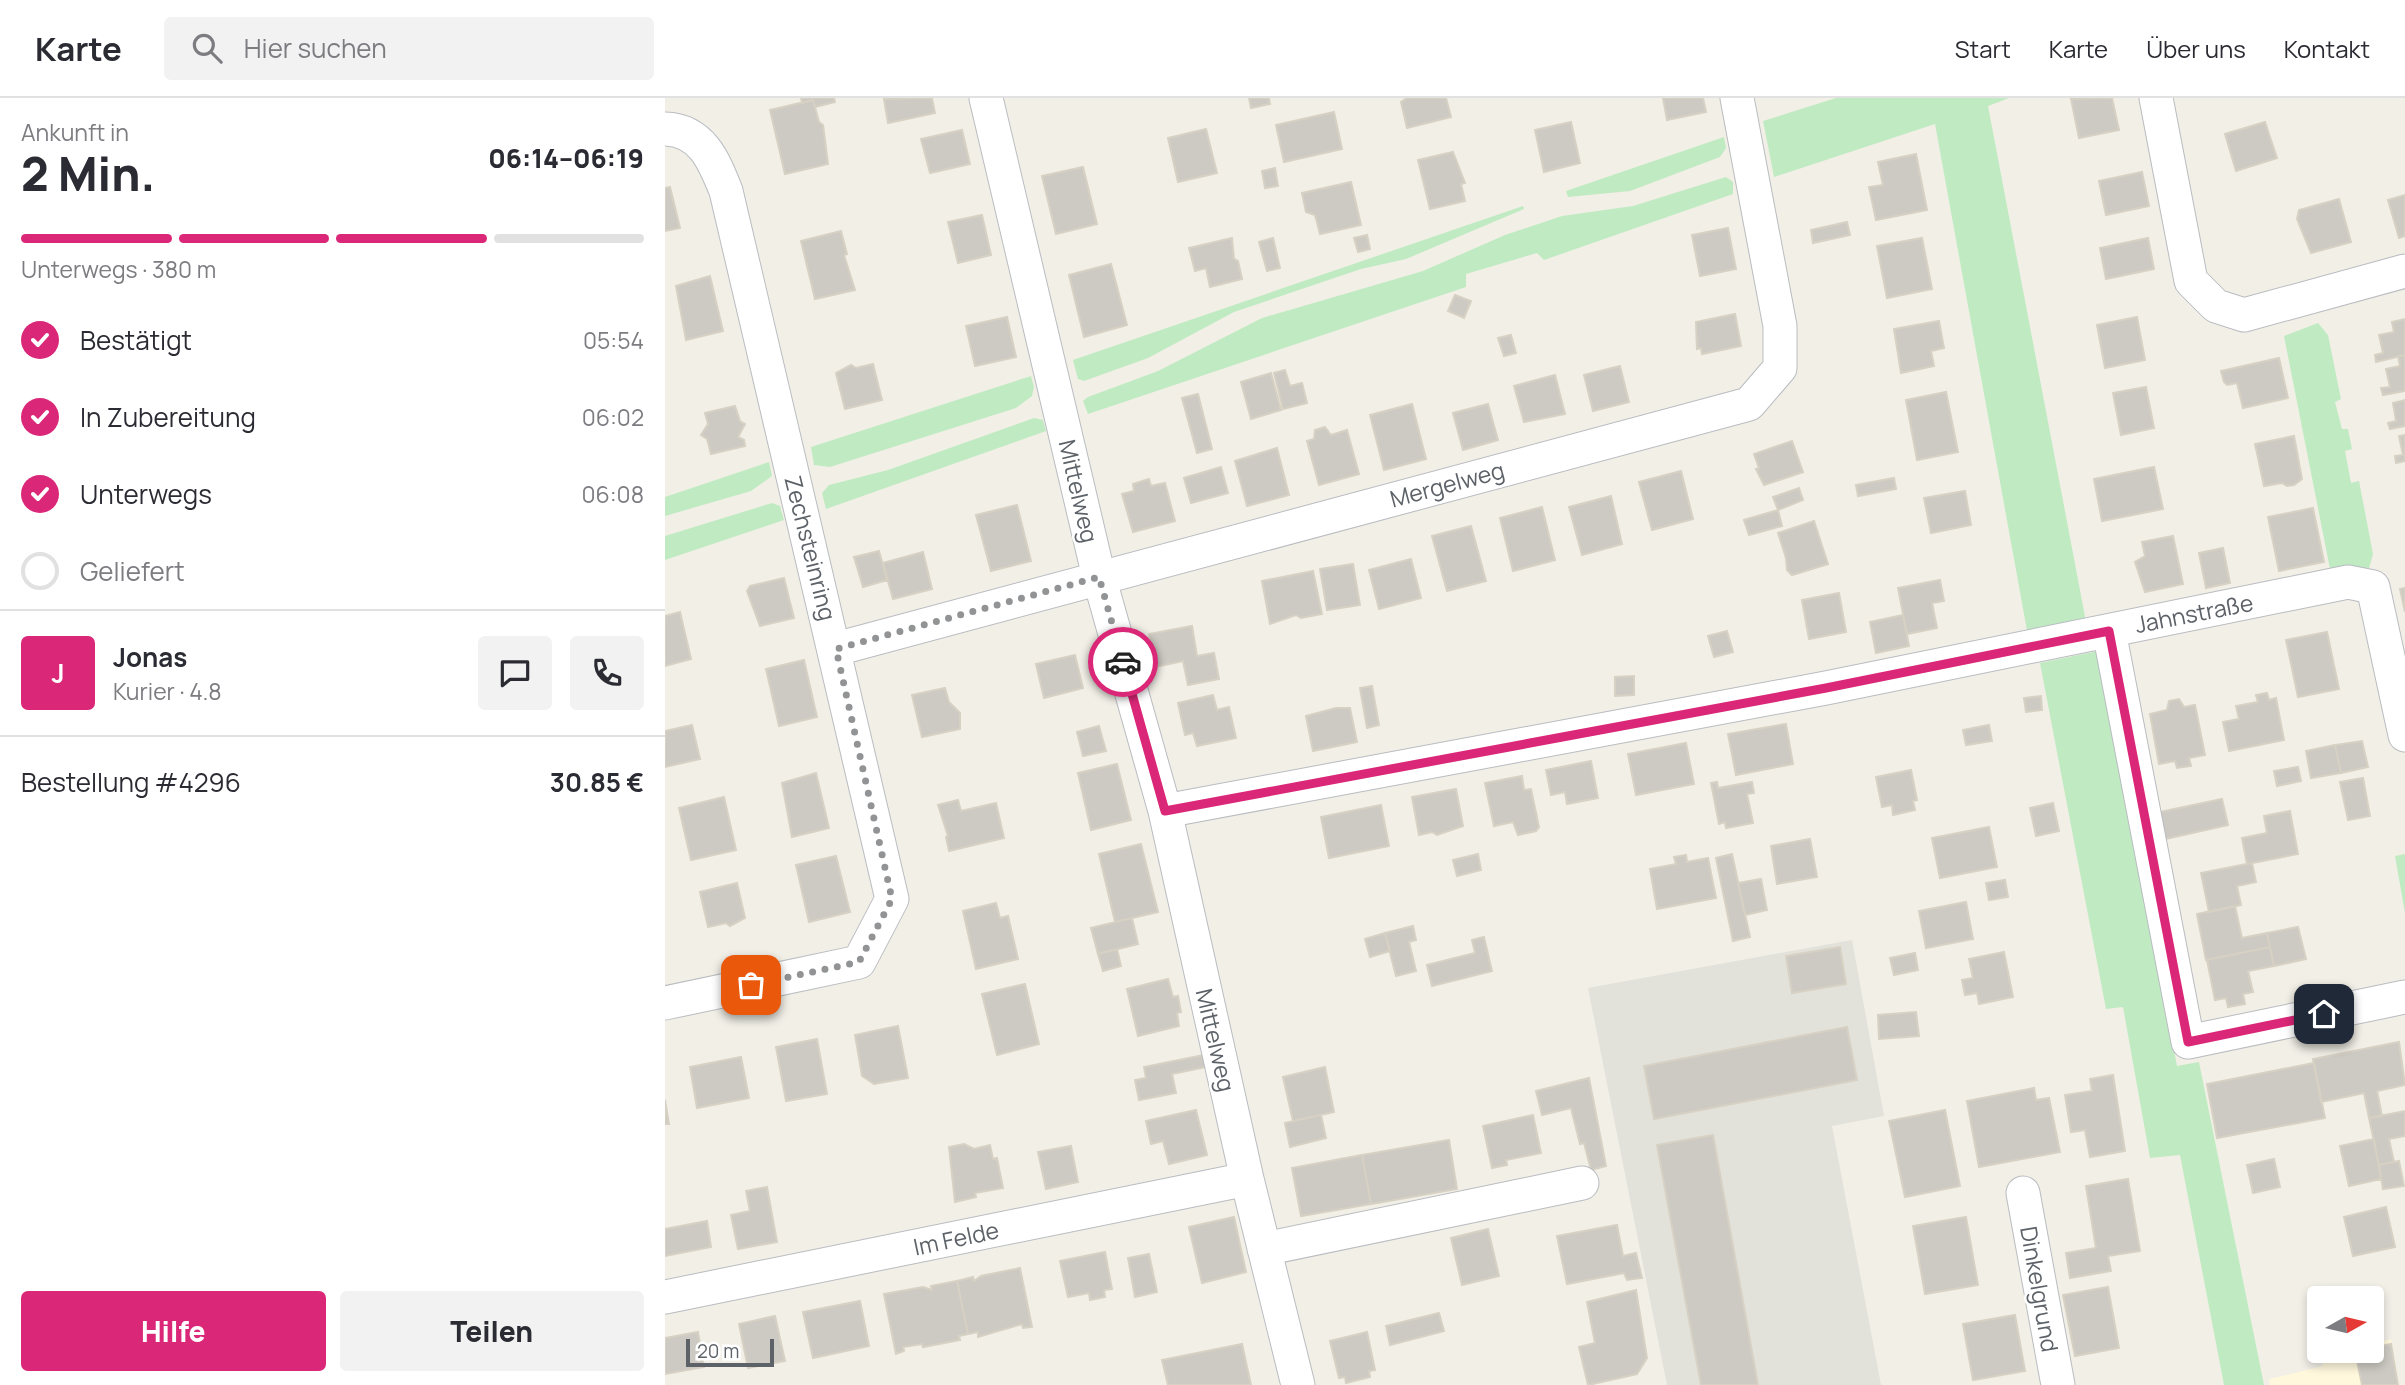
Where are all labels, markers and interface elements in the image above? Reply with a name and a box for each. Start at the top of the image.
search box [164,17,654,80]
text: Karte [35,26,122,71]
icon: search [188,29,226,67]
text: Hier suchen [244,30,387,66]
text: Start [1955,32,2011,65]
text: Karte [2049,32,2108,65]
text: Über uns [2146,32,2246,65]
text: Kontakt [2284,32,2370,65]
text: Ankunft in [21,116,129,148]
text: 06:14–06:19 [488,140,644,176]
text: 2 Min. [21,142,155,205]
text: Unterwegs · 380 m [21,253,216,285]
icon: check [21,321,59,359]
text: Bestätigt [80,322,192,358]
text: 05:54 [583,324,644,356]
icon: check [21,398,59,436]
text: In Zubereitung [80,399,256,435]
text: 06:02 [582,401,644,433]
street label: Mittelweg [1052,436,1106,546]
street label: Mergelweg [1386,453,1508,515]
street label: Zechsteinring [778,472,844,624]
icon: check [21,475,59,513]
text: Unterwegs [80,476,212,512]
text: 06:08 [581,478,644,510]
text: Geliefert [80,553,185,589]
street label: Jahnstraße [2132,586,2256,640]
courier [1088,627,1158,697]
button: chat [478,636,552,710]
button: phone [570,636,644,710]
text: Jonas [113,639,187,675]
icon: car [1104,643,1142,681]
text: J [51,655,65,691]
text: Kurier · 4.8 [113,675,222,707]
text: Bestellung #4296 [21,764,241,800]
text: 30.85 € [550,764,644,800]
pin [721,955,781,1015]
icon: bag [732,966,770,1004]
pin [2294,984,2354,1044]
street label: Mittelweg [1189,985,1243,1095]
icon: home [2305,995,2343,1033]
street label: Im Felde [910,1213,1002,1263]
street label: Dinkelgrund [2013,1224,2067,1354]
north arrow [2307,1286,2383,1363]
map controls [2307,1286,2384,1363]
button: Hilfe [21,1291,326,1371]
button: Teilen [340,1291,644,1371]
scale bar [686,1336,773,1368]
text: 20 m [697,1338,739,1364]

